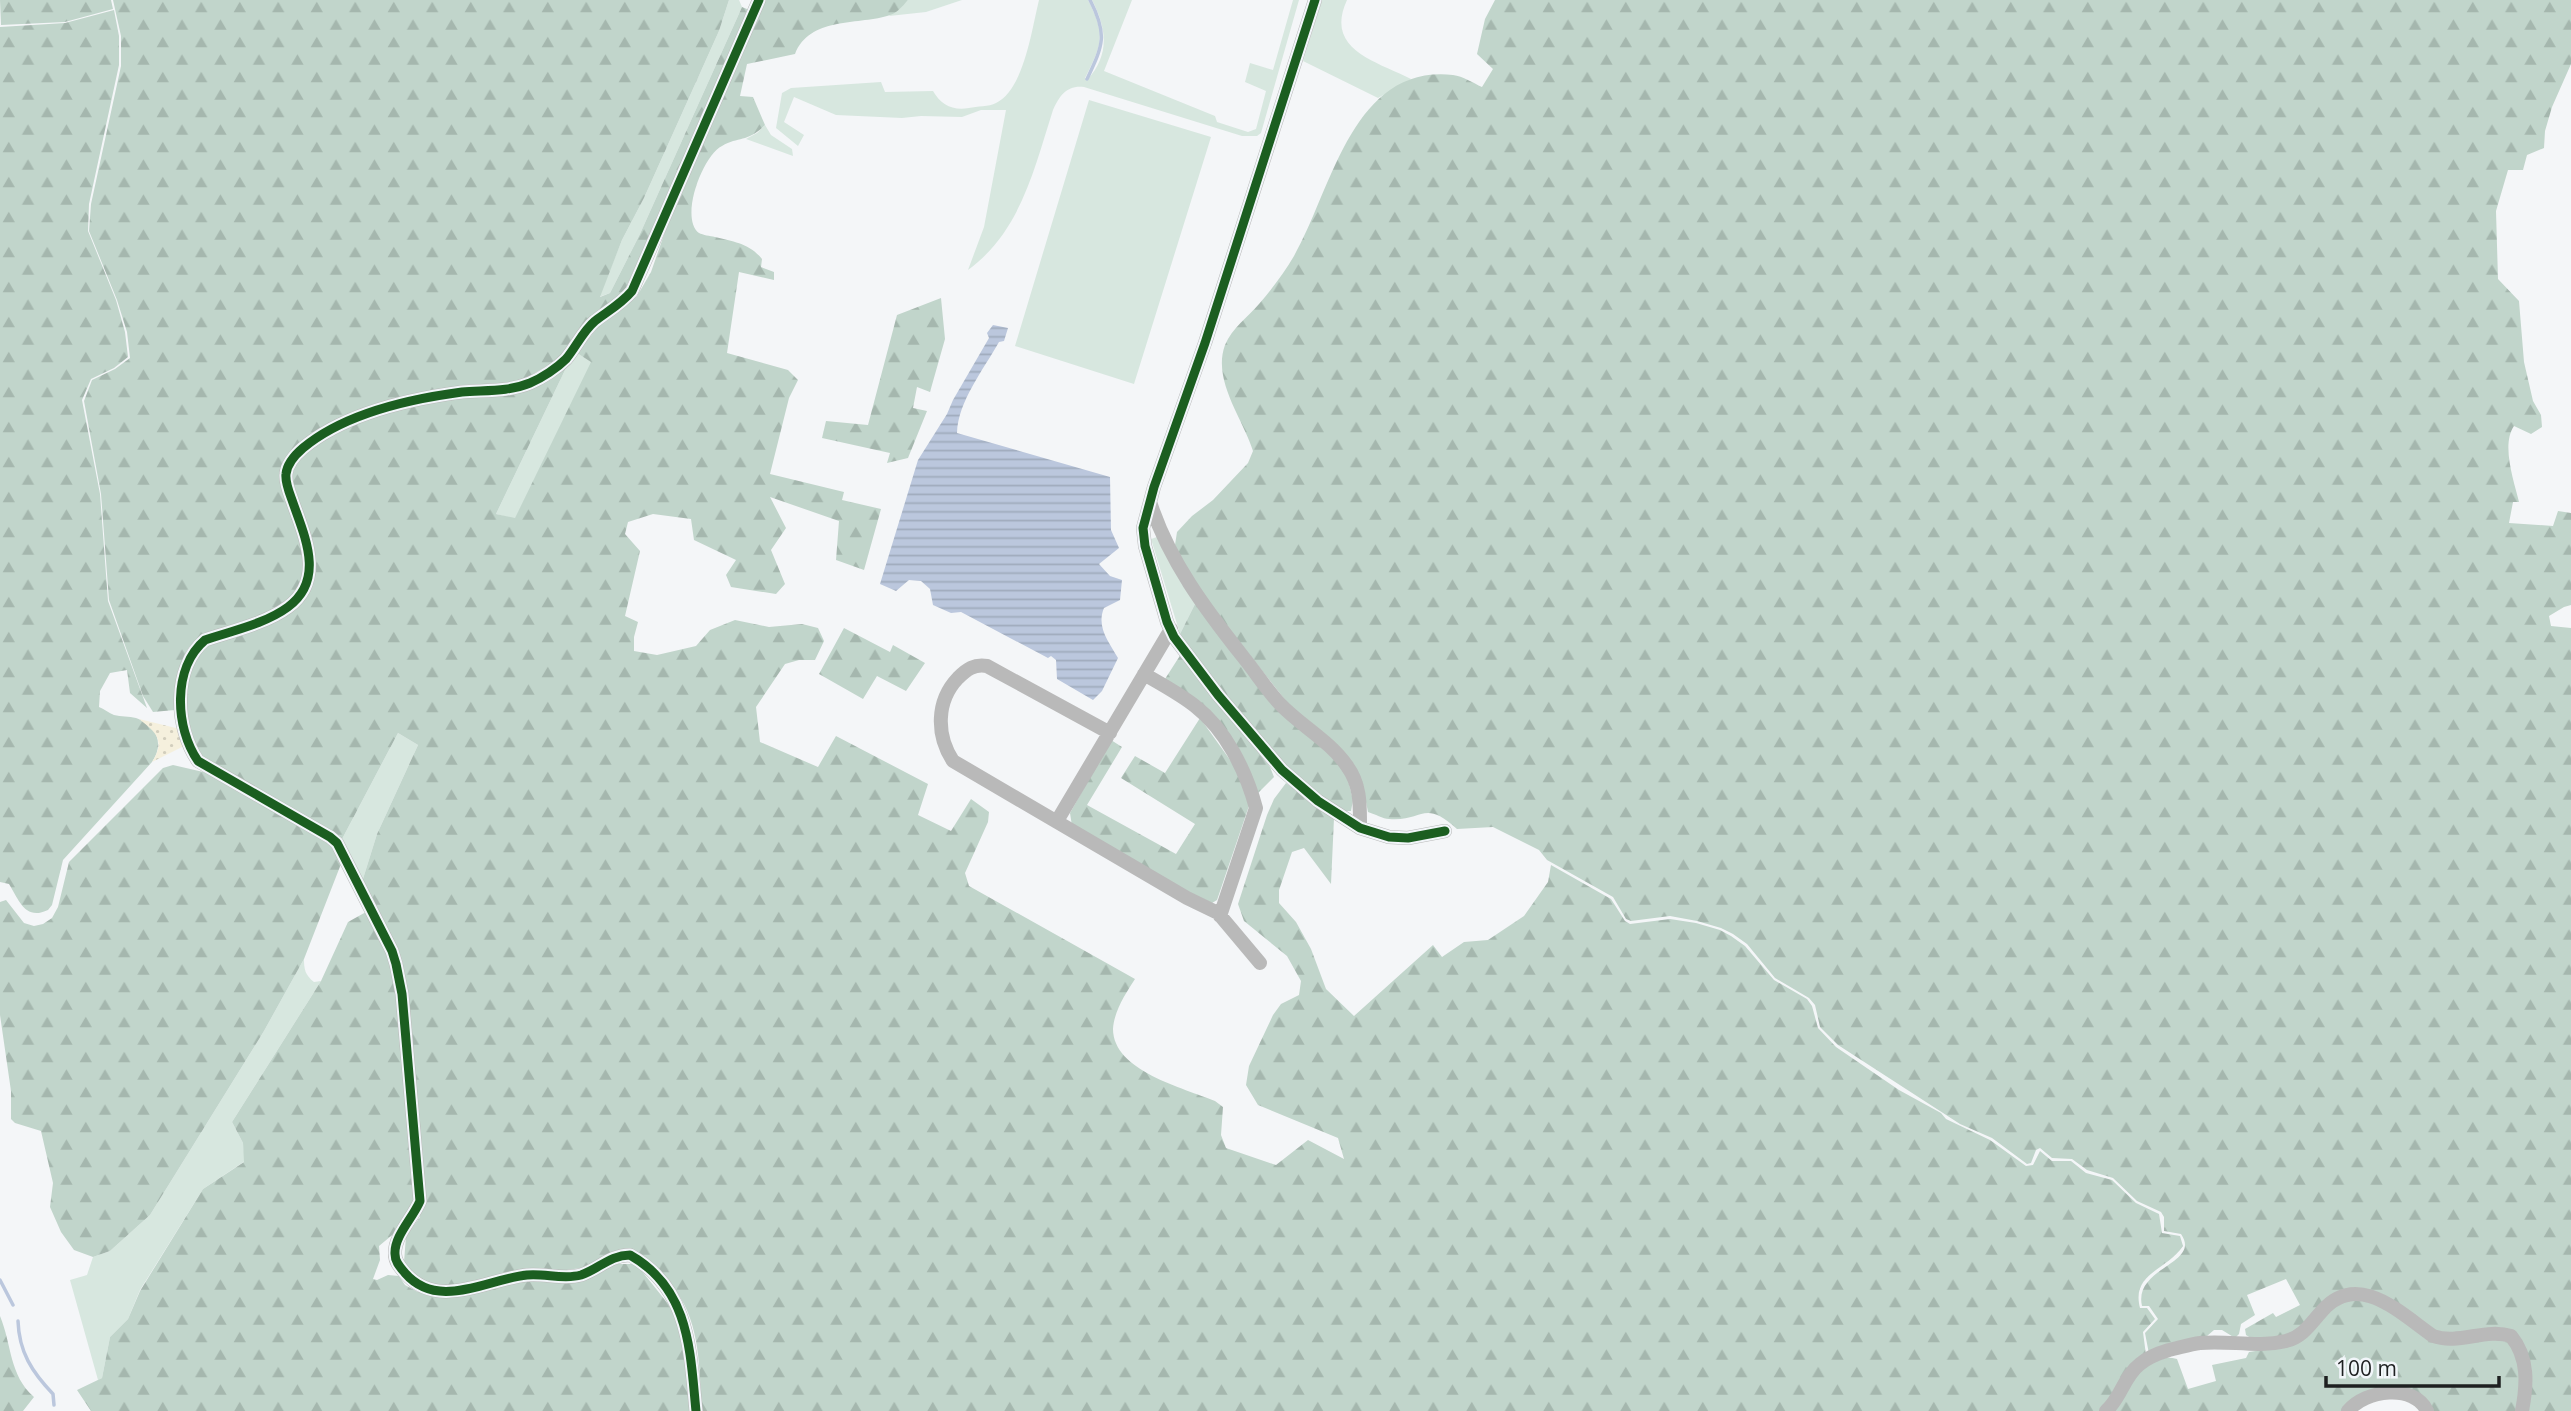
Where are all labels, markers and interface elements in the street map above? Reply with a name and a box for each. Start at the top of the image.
scale bar [2326,1344,2499,1388]
text: 100 m [2336,1354,2397,1382]

